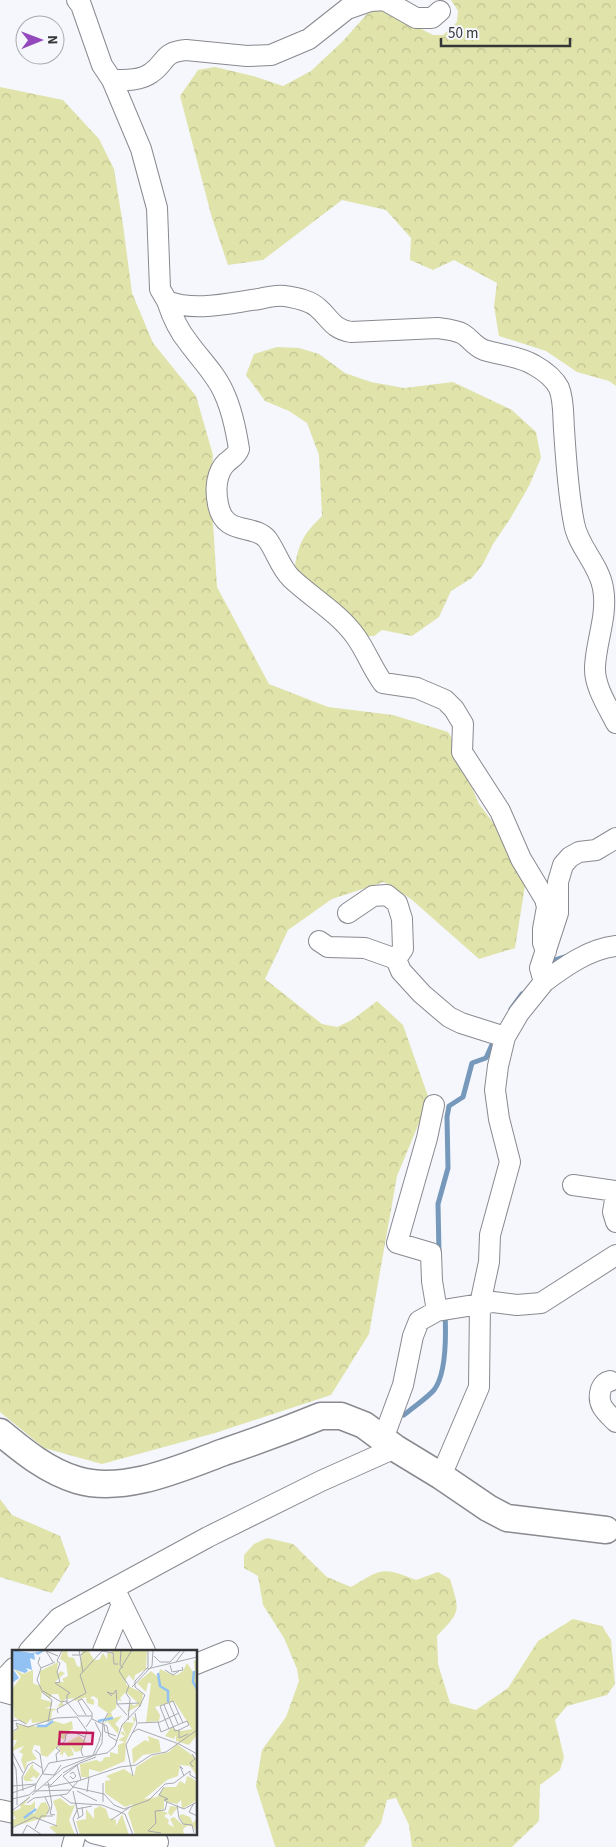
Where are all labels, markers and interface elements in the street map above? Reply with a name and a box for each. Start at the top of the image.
north arrow [15,15,65,65]
scale bar [441,15,570,47]
text: 50 m [448,23,478,44]
text: N [42,35,62,45]
inset map [12,1650,198,1834]

